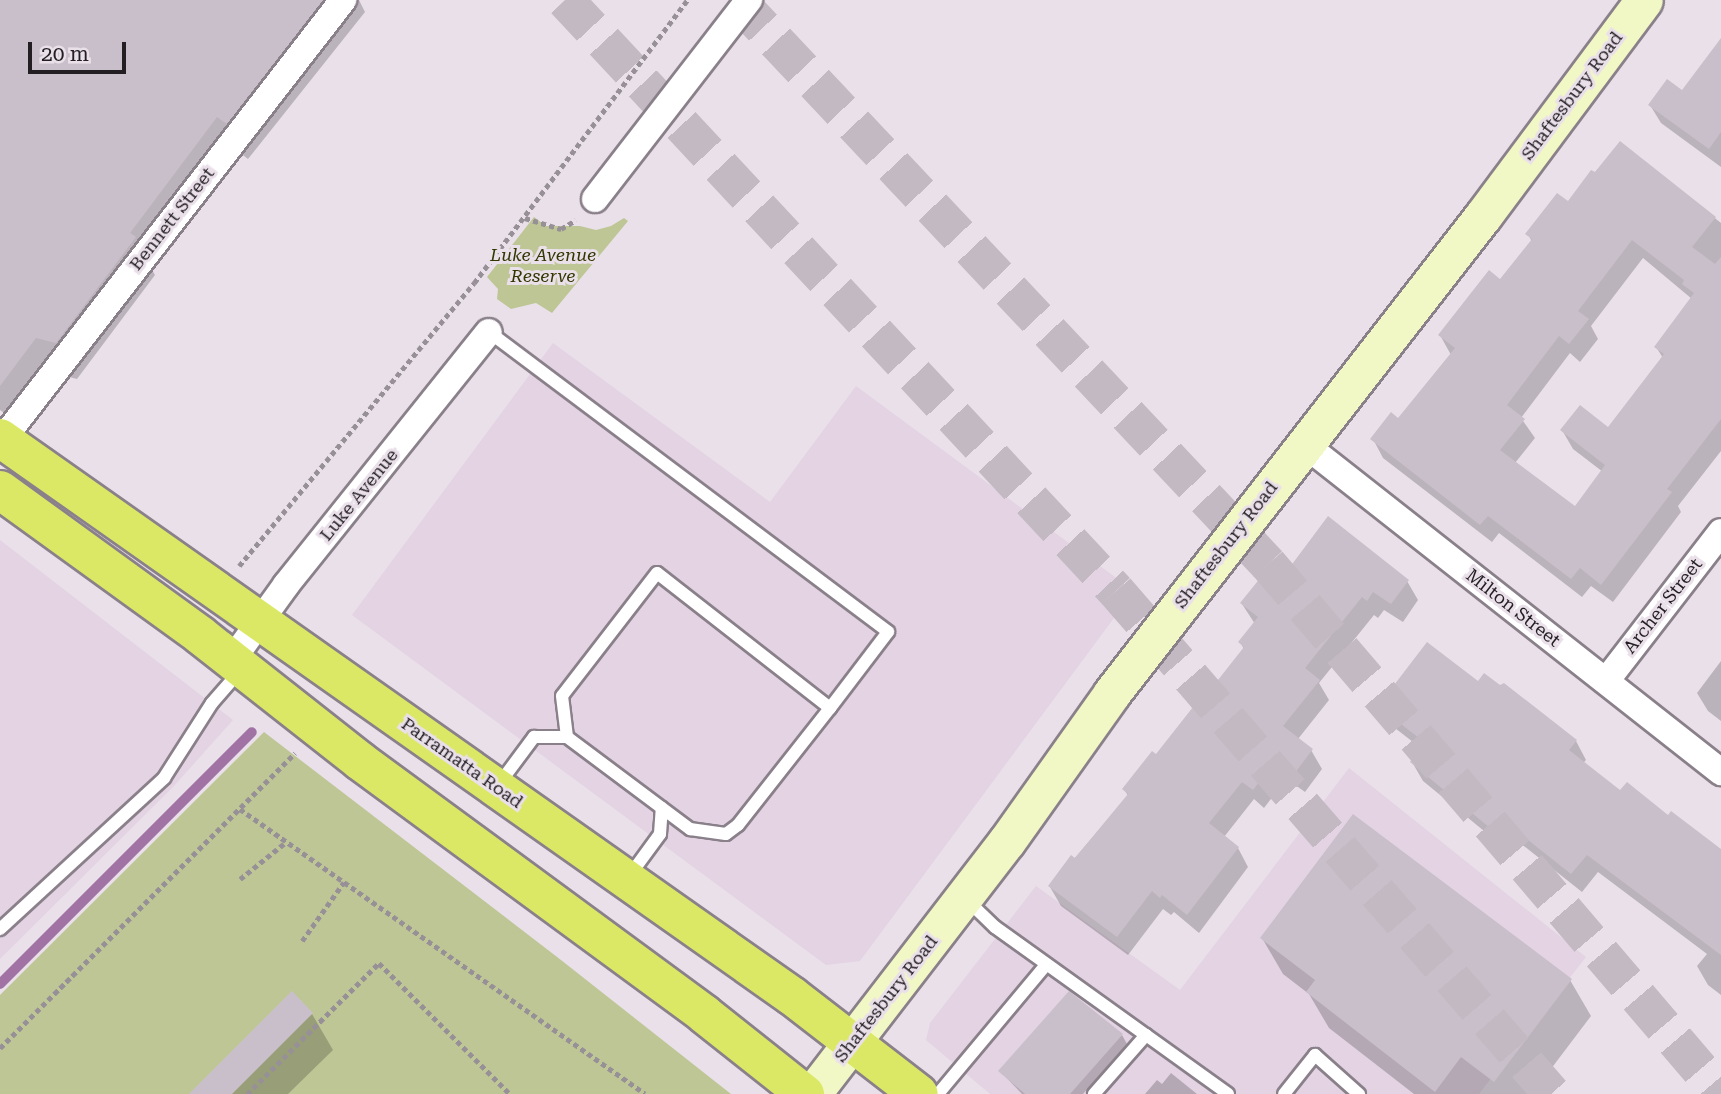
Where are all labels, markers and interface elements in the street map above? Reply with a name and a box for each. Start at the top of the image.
scale bar [32,28,130,72]
street label: Shaftesbury Road [1517,28,1627,164]
text: 20 m [41,42,89,66]
street label: Bennett Street [125,163,219,275]
park label: Luke Avenue Reserve [490,245,596,288]
street label: Luke Avenue [315,445,403,545]
street label: Shaftesbury Road [1170,477,1282,613]
street label: Archer Street [1619,554,1707,658]
street label: Milton Street [1462,564,1564,652]
street label: Parramatta Road [397,713,527,813]
street label: Shaftesbury Road [830,931,942,1067]

